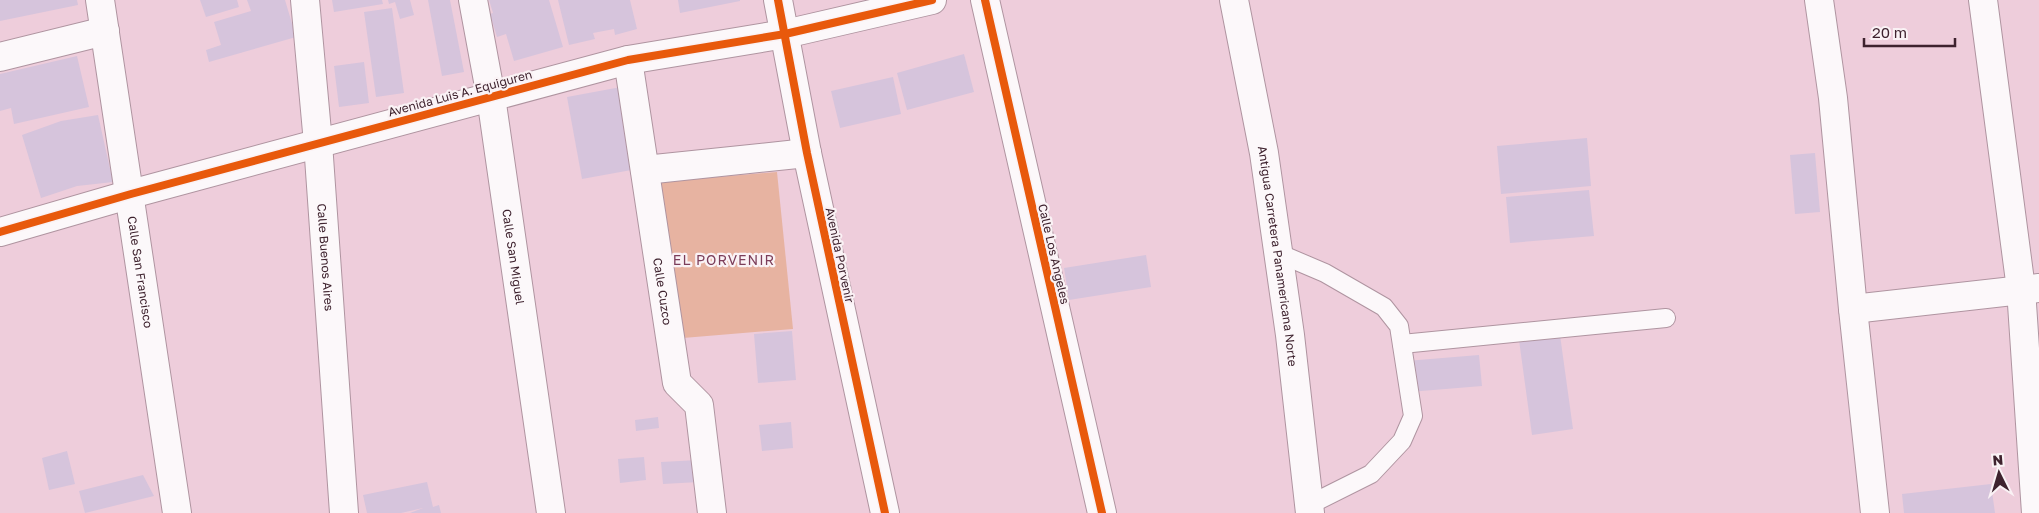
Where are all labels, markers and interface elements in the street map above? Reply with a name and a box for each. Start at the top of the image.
scale bar [1864,15,1955,47]
text: 20 m [1872,23,1907,41]
street label: Avenida Luis A. Equiguren [386,67,534,119]
street label: Antigua Carretera Panamericana Norte [1255,144,1301,367]
street label: Calle Los Angeles [1035,202,1073,306]
street label: Calle Buenos Aires [315,203,337,311]
street label: Avenida Porvenir [823,206,858,304]
street label: Calle San Miguel [500,208,528,306]
street label: Calle San Francisco [125,215,157,329]
district label: EL PORVENIR [673,251,775,268]
street label: Calle Cuzco [651,257,676,326]
north arrow [1974,448,2024,498]
text: N [1992,451,2004,468]

